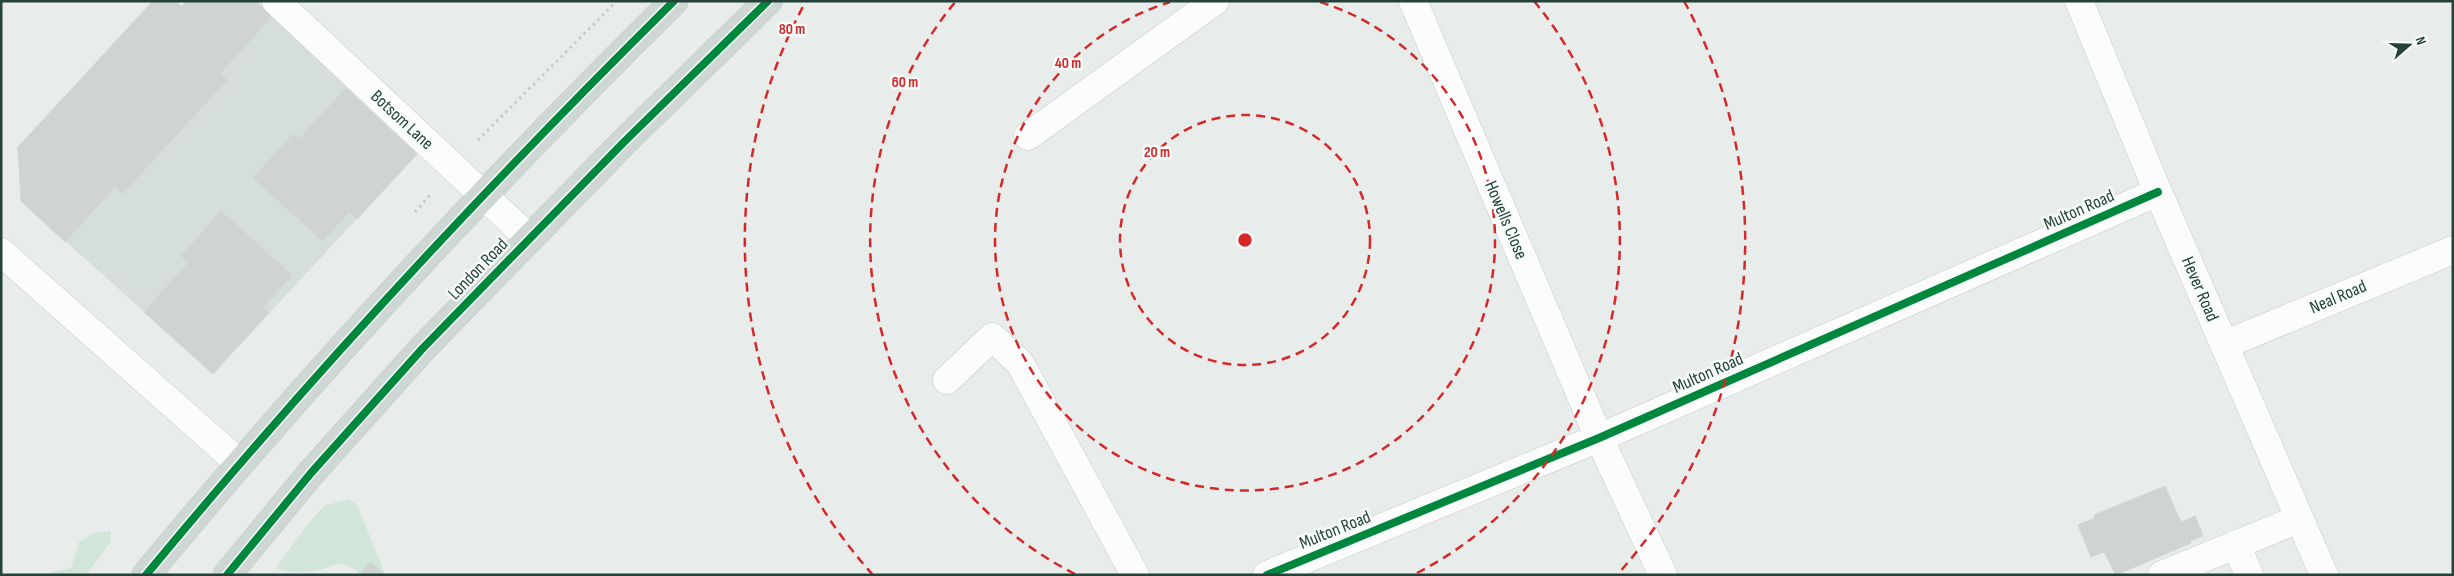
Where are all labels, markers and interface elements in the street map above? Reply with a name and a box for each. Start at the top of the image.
text: 80 m [779,20,805,39]
north arrow [2384,20,2434,70]
text: N [2411,34,2430,47]
text: 40 m [1055,54,1081,73]
text: 60 m [892,73,918,92]
street label: Botsom Lane [366,86,438,154]
text: 20 m [1144,143,1170,162]
street label: Howells Close [1480,178,1532,262]
street label: Multon Road [2040,185,2118,235]
centre of rings [1236,231,1254,249]
street label: London Road [444,234,512,304]
street label: Hever Road [2177,253,2223,325]
street label: Neal Road [2306,276,2370,318]
street label: Multon Road [1669,348,1747,398]
street label: Multon Road [1296,506,1374,554]

